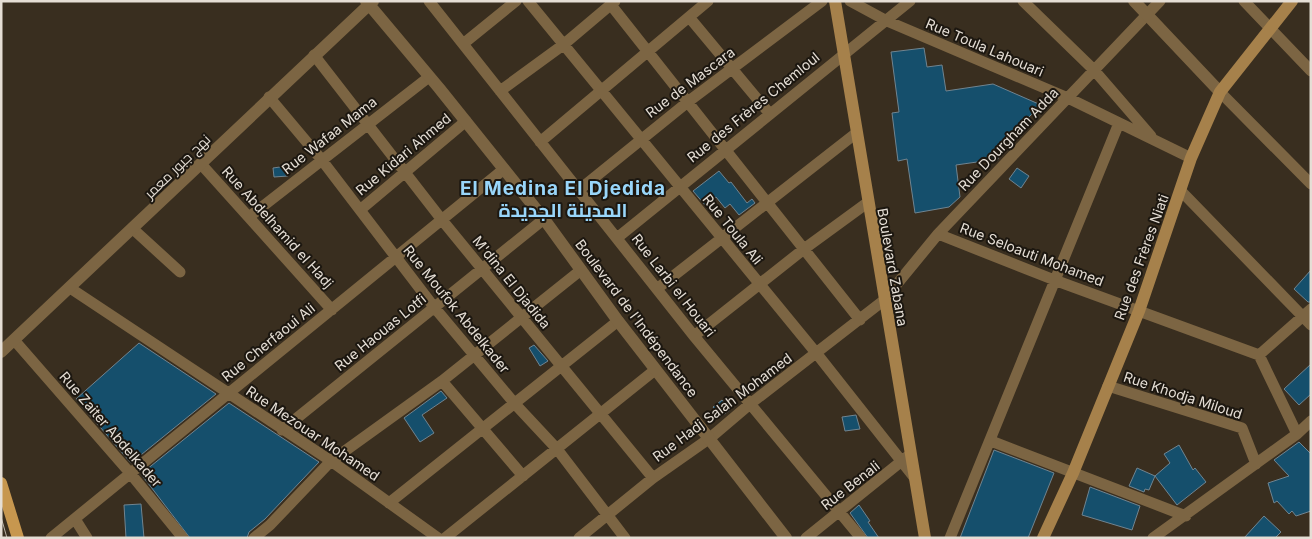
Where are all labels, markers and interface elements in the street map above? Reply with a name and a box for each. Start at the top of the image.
street label: Rue Toula Lahouari [923,14,1047,80]
street label: Rue de Mascara [642,43,738,121]
street label: Rue des Frères Chemloul [683,48,823,166]
street label: Rue Dourgham Adda [954,84,1062,194]
street label: Rue Wafaa Mama [278,93,380,177]
street label: Rue Kidari Ahmed [352,109,454,199]
street label: نهج جبور معمر [140,130,214,203]
street label: Rue Abdelhamid el Hadj [219,163,337,291]
district label: El Medina El Djedida المدينة الجديدة [460,177,666,222]
street label: Rue Toula Ali [699,190,767,268]
street label: Rue des Frères Niati [1110,192,1172,322]
street label: Boulevard Zabana [874,207,912,327]
street label: Rue Seloauti Mohamed [958,219,1106,289]
street label: Rue Larbi el Houari [629,230,719,340]
street label: M'dina El Djadida [469,232,555,332]
street label: Boulevard de l'Indépendance [572,236,702,400]
street label: Rue Moufok Abdelkader [400,242,514,376]
street label: Rue Haouas Lotfi [331,290,429,374]
street label: Rue Cherfaoui Ali [218,299,318,385]
street label: Rue Hadj Salah Mohamed [649,349,795,465]
street label: Rue Zaiter Abdelkader [56,368,166,490]
street label: Rue Khodja Miloud [1121,368,1245,422]
street label: Rue Mezouar Mohamed [243,382,383,484]
street label: Rue Benali [817,457,883,513]

